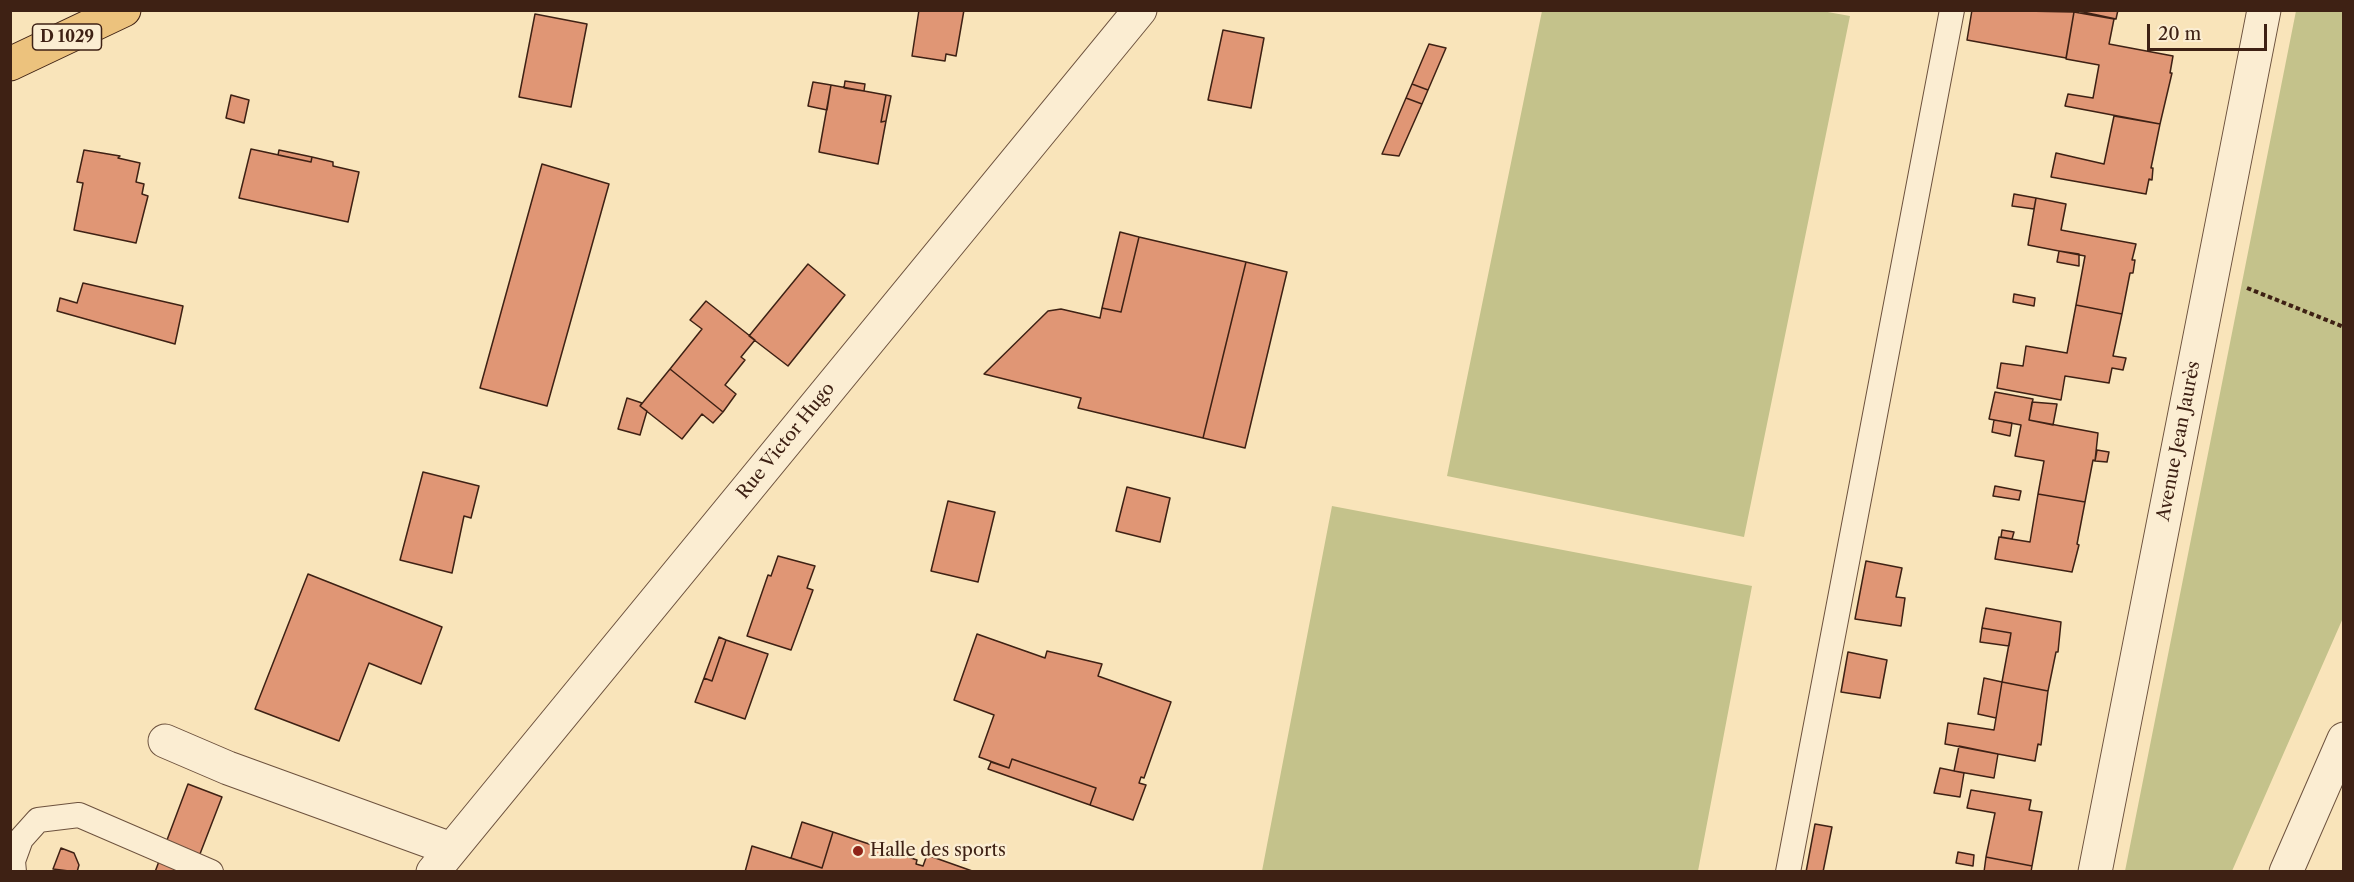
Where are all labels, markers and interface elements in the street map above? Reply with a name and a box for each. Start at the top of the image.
scale bar [2150,12,2270,50]
text: 20 m [2158,23,2201,45]
road number: D 1029 [32,24,101,50]
street label: Avenue Jean Jaurès [2153,359,2205,523]
street label: Rue Victor Hugo [732,378,840,504]
place label: Halle des sports [870,840,1006,862]
marker: Halle des sports [851,844,865,858]

